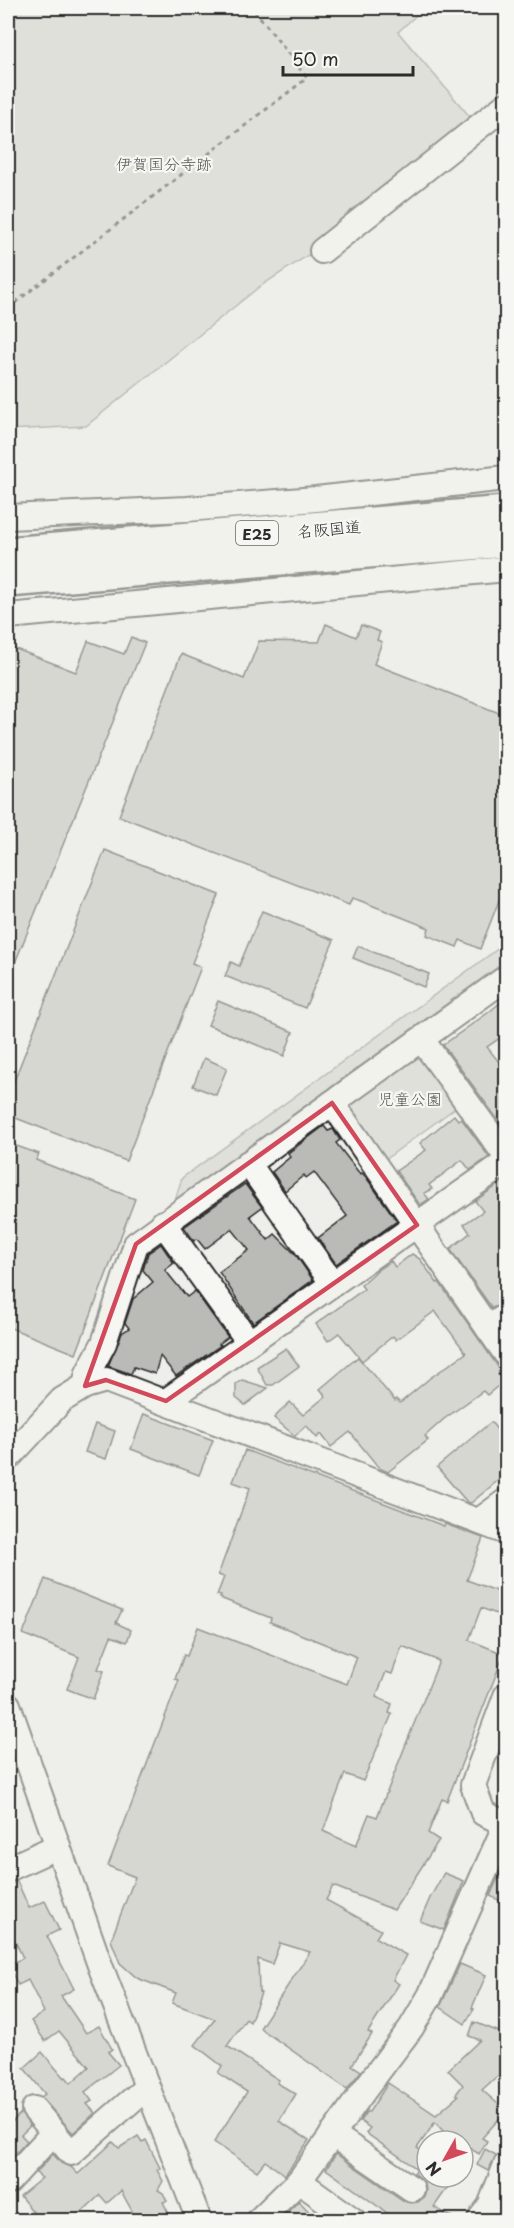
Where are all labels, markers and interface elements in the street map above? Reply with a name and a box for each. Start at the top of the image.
scale bar [283,39,414,77]
text: 50 m [292,45,339,72]
park label: 伊賀国分寺跡 [116,151,212,175]
street label: 名阪国道 [296,513,362,543]
road number: E25 [236,521,278,545]
park label: 児童公園 [378,1086,442,1110]
north arrow [415,2129,475,2189]
text: N [419,2157,446,2182]

